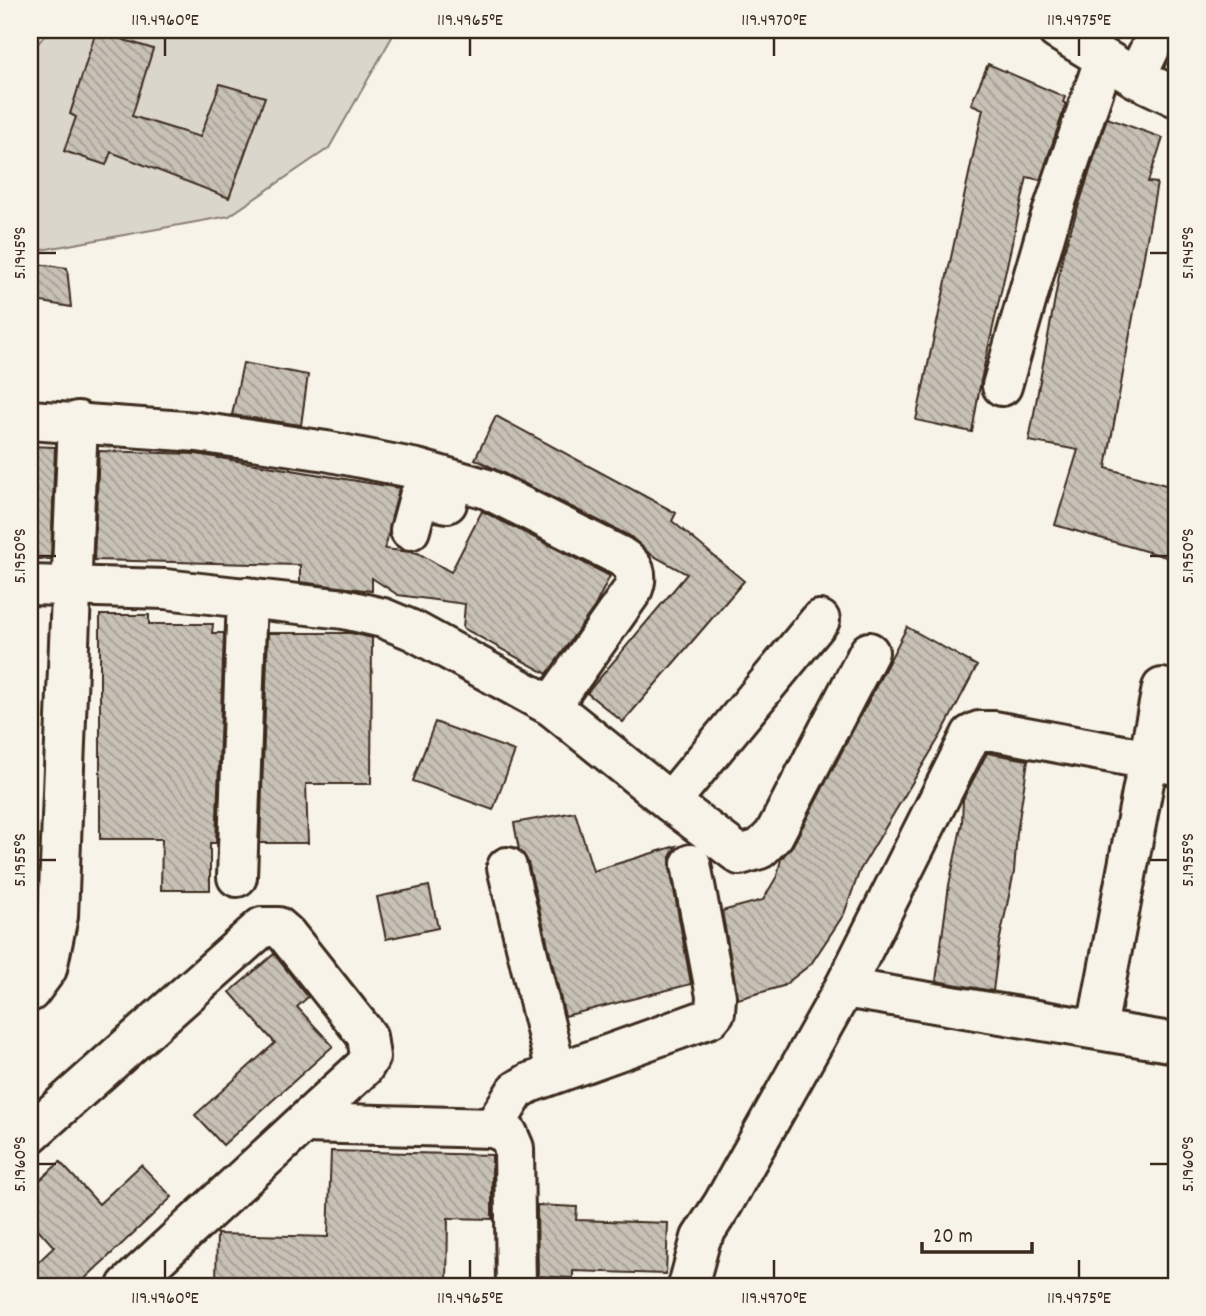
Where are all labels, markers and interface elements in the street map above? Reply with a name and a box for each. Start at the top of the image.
text: 119.4960°E [131,9,199,34]
text: 119.4965°E [437,9,503,34]
text: 119.4970°E [741,9,807,34]
text: 119.4975°E [1047,9,1111,34]
text: 5.1945°S [9,226,34,280]
text: 5.1945°S [1177,226,1202,280]
text: 5.1950°S [9,528,34,584]
text: 5.1950°S [1177,528,1202,584]
text: 5.1955°S [9,833,34,887]
text: 5.1955°S [1177,833,1202,887]
text: 5.1960°S [9,1136,34,1192]
text: 5.1960°S [1177,1136,1202,1192]
scale bar [922,1211,1033,1255]
text: 20 m [933,1223,973,1253]
text: 119.4960°E [131,1287,199,1312]
text: 119.4965°E [437,1287,503,1312]
text: 119.4970°E [741,1287,807,1312]
text: 119.4975°E [1047,1287,1111,1312]

